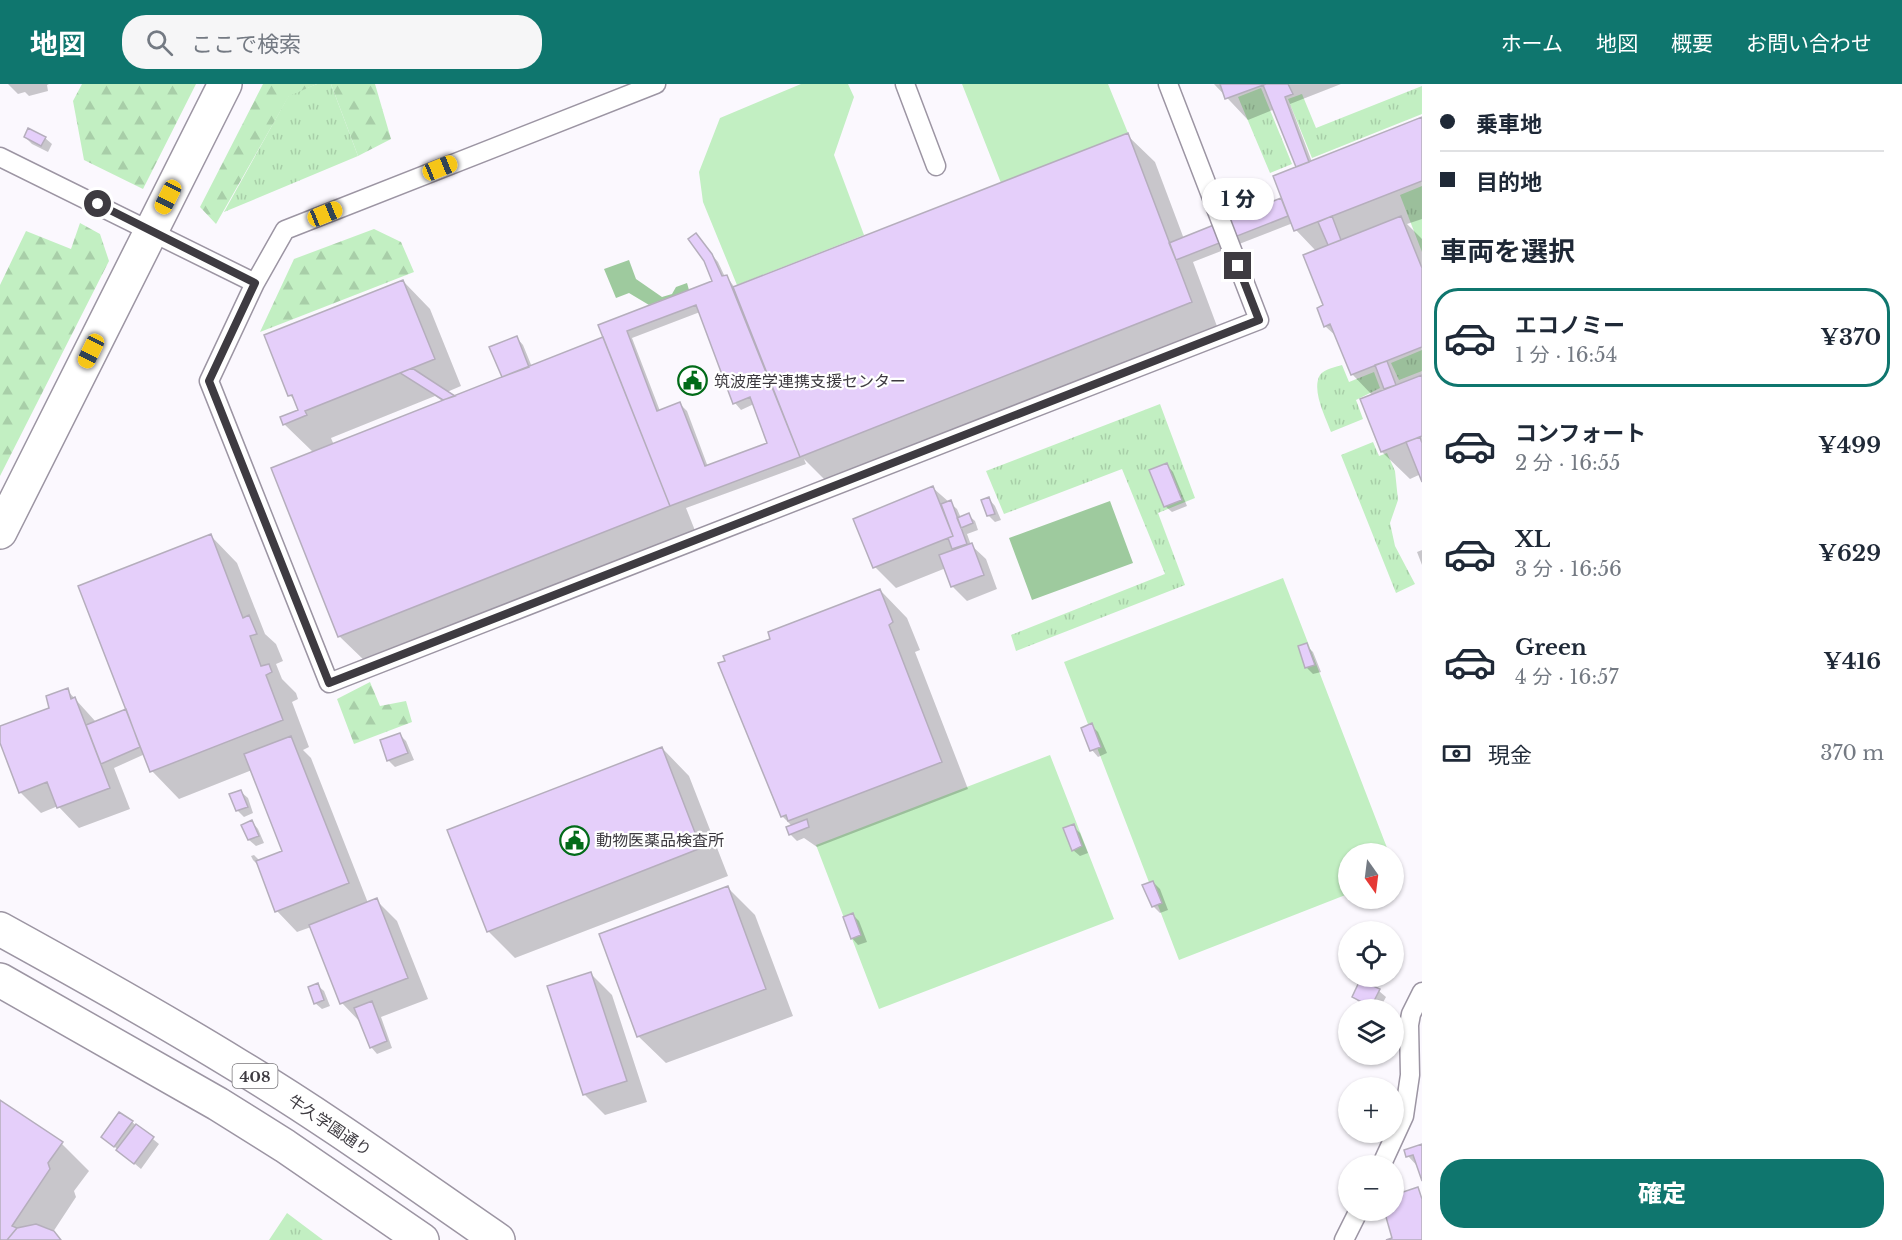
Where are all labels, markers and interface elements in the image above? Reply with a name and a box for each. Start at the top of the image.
search box [122,15,542,69]
icon: search [143,26,176,59]
text: 地図 [30,27,86,62]
text: ここで検索 [191,31,301,58]
text: ホーム [1501,31,1563,57]
text: 地図 [1596,31,1638,57]
text: 概要 [1671,31,1713,57]
text: お問い合わせ [1746,31,1872,57]
text: 乗車地 [1476,111,1542,138]
car [420,153,460,183]
text: 目的地 [1476,169,1542,196]
car [152,177,184,217]
callout: 1 分 [1202,179,1274,221]
text: 1 分 [1221,187,1255,211]
route start [84,190,111,217]
car [305,199,345,229]
text: 車両を選択 [1440,235,1575,268]
route end [1224,252,1251,279]
icon: car [1443,311,1497,365]
text: エコノミー [1515,312,1625,339]
text: ¥370 [1820,324,1881,351]
car [75,331,107,371]
text: 1 分 · 16:54 [1515,343,1617,367]
public building icon: 筑波産学連携支援センター [677,365,709,397]
place label: 筑波産学連携支援センター [714,371,906,391]
icon: car [1443,419,1497,473]
text: コンフォート [1515,420,1646,447]
text: ¥499 [1818,432,1881,459]
text: 2 分 · 16:55 [1515,451,1620,475]
text: XL [1515,526,1550,553]
icon: car [1443,527,1497,581]
text: ¥629 [1818,540,1881,567]
text: 3 分 · 16:56 [1515,557,1622,581]
text: Green [1515,634,1587,661]
icon: car [1443,635,1497,689]
text: ¥416 [1823,648,1881,675]
text: 4 分 · 16:57 [1515,665,1619,689]
icon: cash [1440,737,1473,770]
text: 370 m [1820,741,1884,765]
text: 現金 [1488,742,1532,769]
public building icon: 動物医薬品検査所 [559,824,591,856]
place label: 動物医薬品検査所 [596,830,724,850]
north arrow [1338,843,1404,909]
map controls [1338,843,1404,1221]
button: locate [1338,921,1404,987]
button: layers [1338,999,1404,1065]
road number: 408 [232,1064,278,1088]
button: + [1338,1077,1404,1143]
street label: 牛久学園通り [285,1090,375,1160]
button: − [1338,1155,1404,1221]
button: 確定 [1440,1159,1884,1228]

